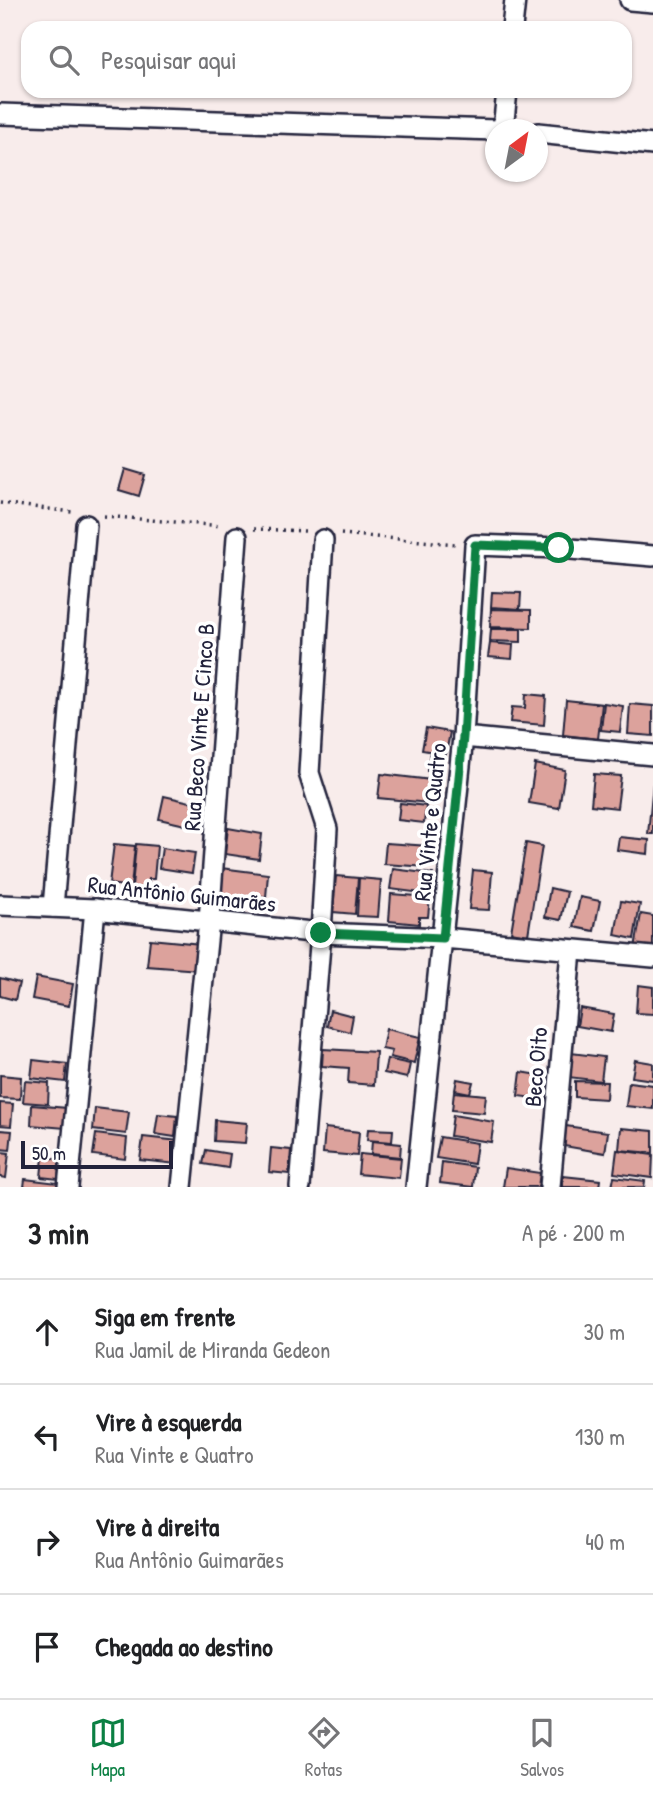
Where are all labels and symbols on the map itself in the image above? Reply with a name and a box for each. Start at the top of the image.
north arrow [485,119,548,182]
route start [543,532,574,563]
street label: Rua Beco Vinte E Cinco B [176,622,221,832]
street label: Rua Vinte e Quatro [406,741,453,902]
street label: Rua Antônio Guimarães [87,868,278,919]
route end [305,917,336,948]
street label: Beco Oito [517,1026,554,1108]
scale bar [21,1138,173,1170]

